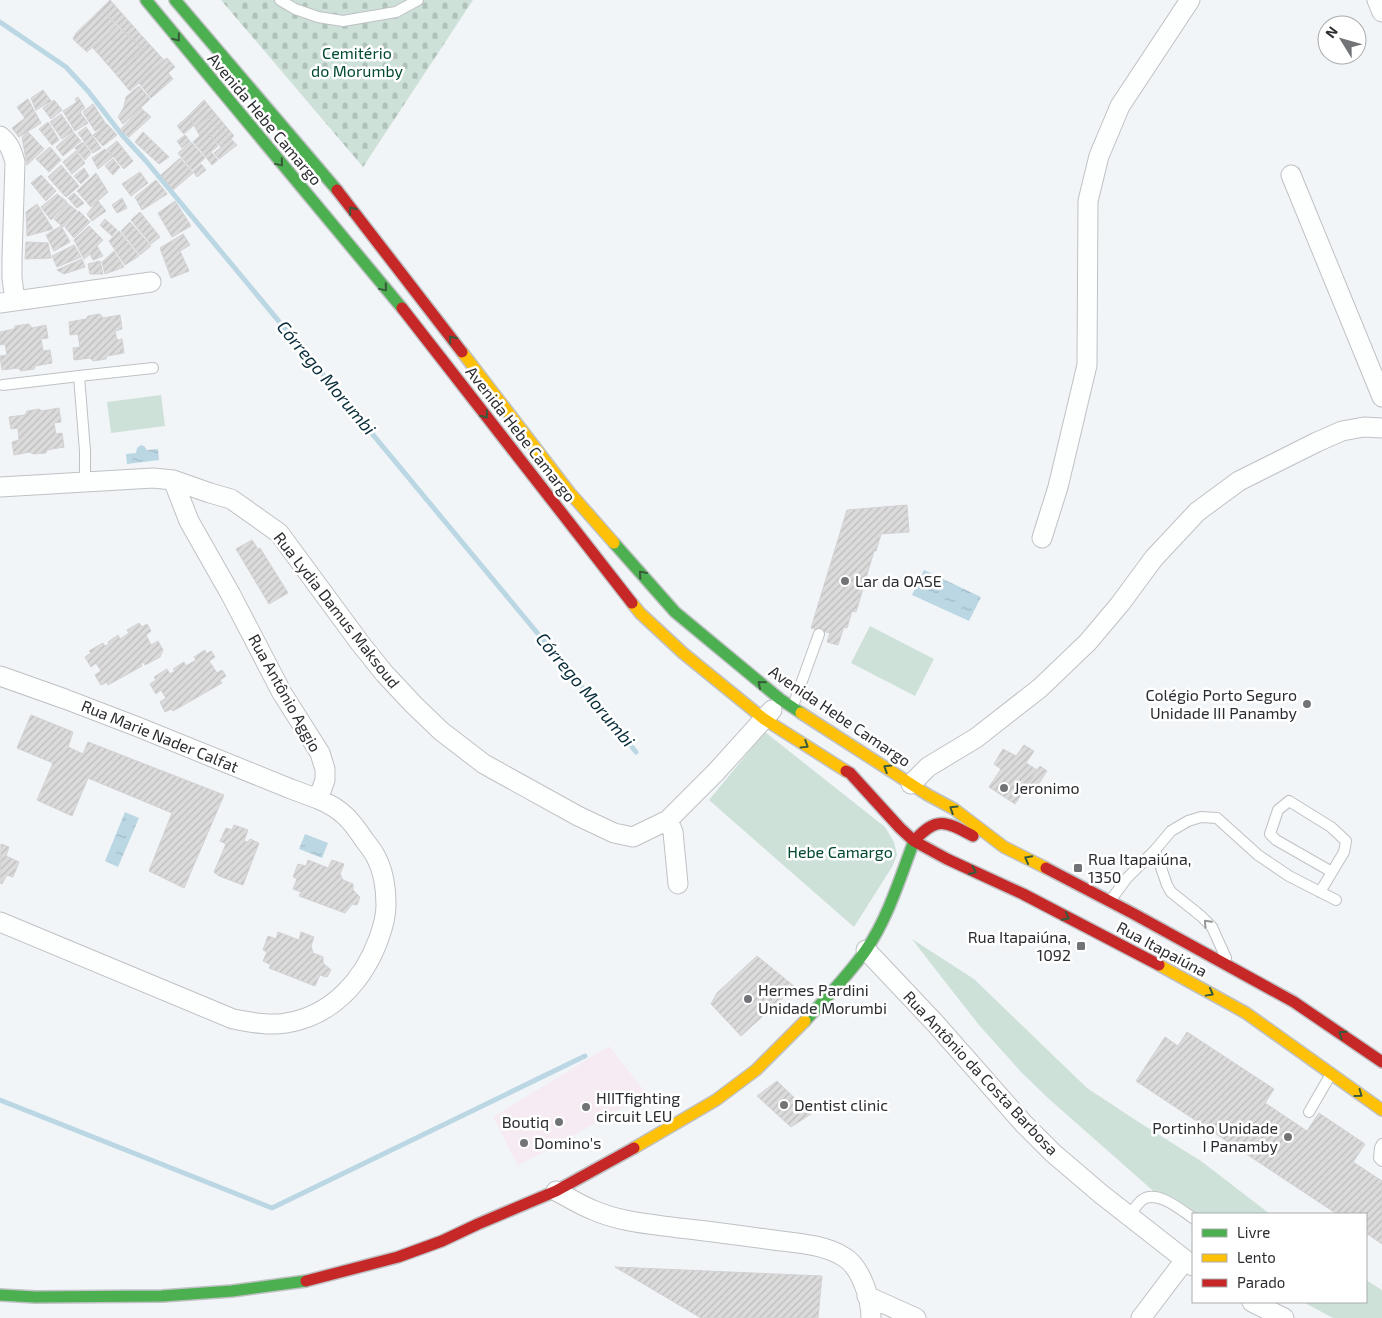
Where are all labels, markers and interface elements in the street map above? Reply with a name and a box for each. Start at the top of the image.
north arrow [1317,15,1367,65]
text: N [1321,23,1341,41]
one-way arrow [171,32,180,41]
park label: Cemitério do Morumby [311,43,404,80]
street label: Avenida Hebe Camargo [204,49,326,189]
one-way arrow [275,157,283,166]
one-way arrow [350,207,358,216]
one-way arrow [379,282,387,291]
water label: Córrego Morumbi [273,316,381,439]
one-way arrow [449,336,457,345]
street label: Avenida Hebe Camargo [463,362,580,505]
one-way arrow [480,409,488,418]
street label: Rua Lydia Damus Maksoud [270,528,404,692]
one-way arrow [639,571,648,580]
place label: Lar da OASE [855,571,942,590]
marker: Lar da OASE [839,575,851,587]
water label: Córrego Morumbi [532,628,640,751]
street label: Rua Antônio Aggio [245,631,326,755]
street label: Avenida Hebe Camargo [766,661,915,770]
one-way arrow [758,681,767,689]
place label: Colégio Porto Seguro Unidade III Panamby [1145,685,1298,722]
street label: Rua Marie Nader Calfat [79,695,242,776]
marker: Colégio Porto Seguro Unidade III Panamby [1301,698,1313,710]
one-way arrow [800,739,809,749]
one-way arrow [883,765,892,775]
place label: Jeronimo [1014,778,1080,797]
marker: Jeronimo [998,782,1010,794]
one-way arrow [949,806,958,815]
park label: Hebe Camargo [787,842,893,861]
place label: Rua Itapaiúna, 1350 [1088,849,1191,886]
one-way arrow [1025,855,1034,865]
marker: Rua Itapaiúna, 1350 [1072,862,1084,874]
one-way arrow [968,865,977,876]
one-way arrow [1061,911,1070,921]
street label: Rua Itapaiúna [1114,917,1211,980]
one-way arrow [1204,919,1213,928]
place label: Rua Itapaiúna, 1092 [968,927,1071,964]
marker: Rua Itapaiúna, 1092 [1075,940,1087,952]
place label: Hermes Pardini Unidade Morumbi [758,980,887,1017]
street label: Rua Antônio da Costa Barbosa [900,987,1063,1159]
one-way arrow [1205,987,1214,997]
marker: Hermes Pardini Unidade Morumbi [742,993,754,1005]
one-way arrow [1338,1031,1348,1040]
place label: HIITfighting circuit LEU [596,1088,680,1125]
one-way arrow [1353,1088,1363,1097]
place label: Dentist clinic [794,1095,888,1114]
marker: Dentist clinic [778,1099,790,1111]
marker: HIITfighting circuit LEU [580,1101,592,1113]
place label: Boutiq [502,1112,549,1131]
marker: Boutiq [553,1116,565,1128]
place label: Portinho Unidade I Panamby [1152,1118,1279,1155]
marker: Portinho Unidade I Panamby [1282,1131,1294,1143]
place label: Domino's [534,1133,601,1152]
marker: Domino's [518,1137,530,1149]
legend [1192,1213,1367,1303]
text: Livre [1237,1223,1270,1241]
text: Lento [1237,1248,1276,1266]
text: Parado [1237,1273,1285,1291]

